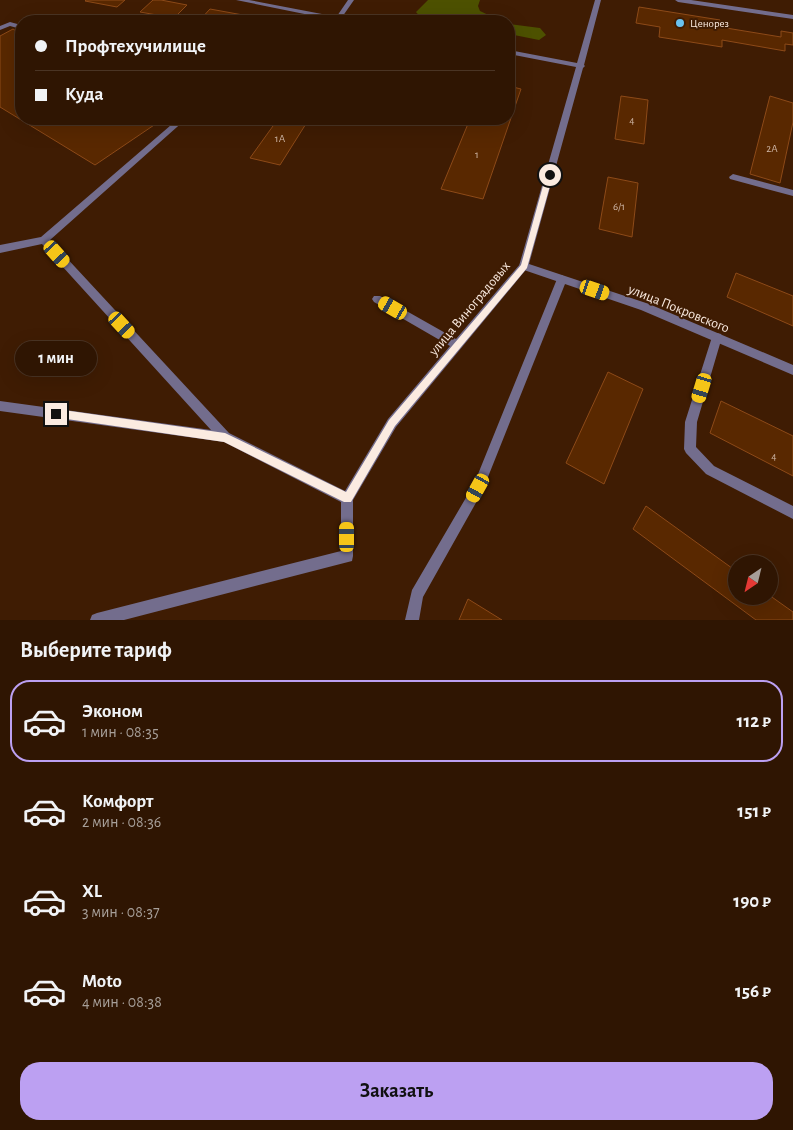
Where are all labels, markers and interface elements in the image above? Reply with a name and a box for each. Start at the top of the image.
marker: Ценорез [674,17,686,29]
place label: Ценорез [690,18,729,29]
text: Профтехучилище [65,37,206,56]
text: Куда [65,85,104,104]
house number: 4 [629,115,635,126]
house number: 1А [275,133,286,144]
house number: 2А [766,143,778,154]
house number: 1 [475,149,479,160]
route start [539,164,561,186]
house number: 6/1 [613,201,625,212]
car [41,238,72,270]
street label: улица Виноградовых [426,259,513,359]
car [578,278,611,302]
street label: улица Покровского [625,282,731,336]
car [376,294,409,322]
car [106,309,137,341]
callout: 1 мин [15,342,97,376]
text: 1 мин [38,350,74,366]
car [690,371,713,405]
route end [45,403,67,425]
house number: 4 [771,451,777,462]
car [464,471,491,505]
car [339,522,354,552]
north arrow [728,555,778,605]
map controls [728,555,778,605]
text: Выберите тариф [20,639,172,661]
icon: car [22,699,67,744]
text: Эконом [82,702,143,721]
text: 112 ₽ [737,712,771,731]
text: 1 мин · 08:35 [82,724,159,740]
icon: car [22,789,67,834]
text: Комфорт [82,792,153,811]
text: 151 ₽ [737,802,771,821]
text: 2 мин · 08:36 [82,814,161,830]
icon: car [22,879,67,924]
text: XL [82,882,102,901]
text: 190 ₽ [733,892,771,911]
text: 3 мин · 08:37 [82,904,160,920]
icon: car [22,969,67,1014]
text: Moto [82,972,122,991]
text: 156 ₽ [735,982,771,1001]
text: 4 мин · 08:38 [82,994,162,1010]
button: Заказать [20,1062,773,1120]

